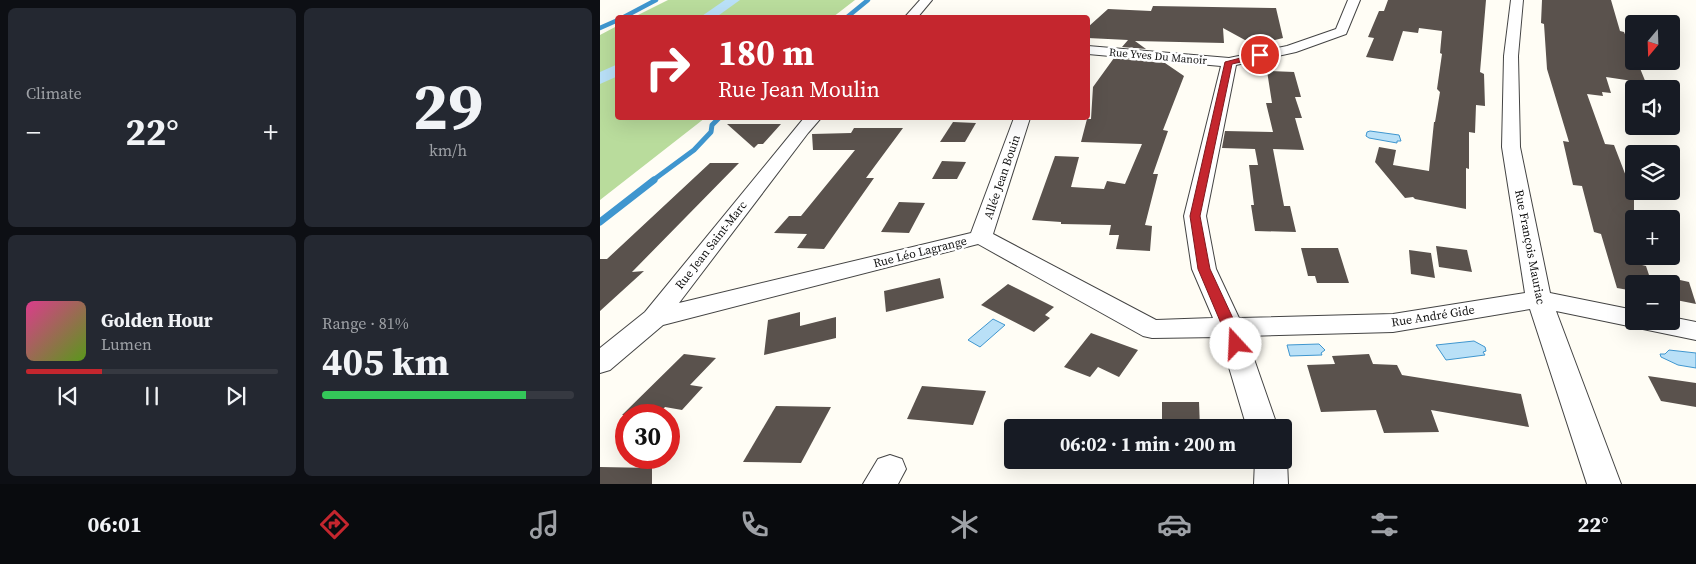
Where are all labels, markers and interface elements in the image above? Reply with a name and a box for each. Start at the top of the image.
north arrow [1625,15,1680,70]
map controls [1625,15,1680,330]
text: 180 m [718,29,814,77]
pin [1239,34,1281,76]
icon: right [635,35,700,100]
icon: arrive [1246,41,1274,69]
street label: Rue Yves Du Manoir [1108,45,1208,68]
text: 29 [413,62,483,151]
text: Rue Jean Moulin [718,74,880,104]
button: sound [1625,80,1680,135]
text: Climate [26,82,82,104]
text: 22° [125,106,179,158]
text: − [26,113,41,151]
text: + [263,113,278,151]
street label: Allée Jean Bouin [980,133,1024,221]
text: km/h [429,139,467,161]
button: layers [1625,145,1680,200]
street label: Rue François Mauriac [1511,188,1549,306]
street label: Rue Jean Saint-Marc [671,197,751,292]
button: + [1625,210,1680,265]
street label: Rue Léo Lagrange [872,233,968,271]
button: − [1625,275,1680,330]
street label: Rue André Gide [1390,302,1476,330]
text: Golden Hour [101,307,213,333]
text: Range · 81% [322,312,409,334]
position arrow [1209,317,1261,369]
text: Lumen [101,333,152,355]
text: 405 km [322,336,449,388]
icon: previous [54,382,82,410]
icon: pause [138,382,166,410]
icon: next [222,382,250,410]
speed limit sign: 30 [615,404,680,469]
text: 06:02 · 1 min · 200 m [1060,431,1236,457]
icon: directions [317,507,352,542]
icon: music [527,507,562,542]
icon: phone [737,507,772,542]
icon: climate [947,507,982,542]
icon: car [1157,507,1192,542]
icon: filters [1367,507,1402,542]
text: 06:01 [88,509,142,539]
text: 22° [1577,509,1608,539]

